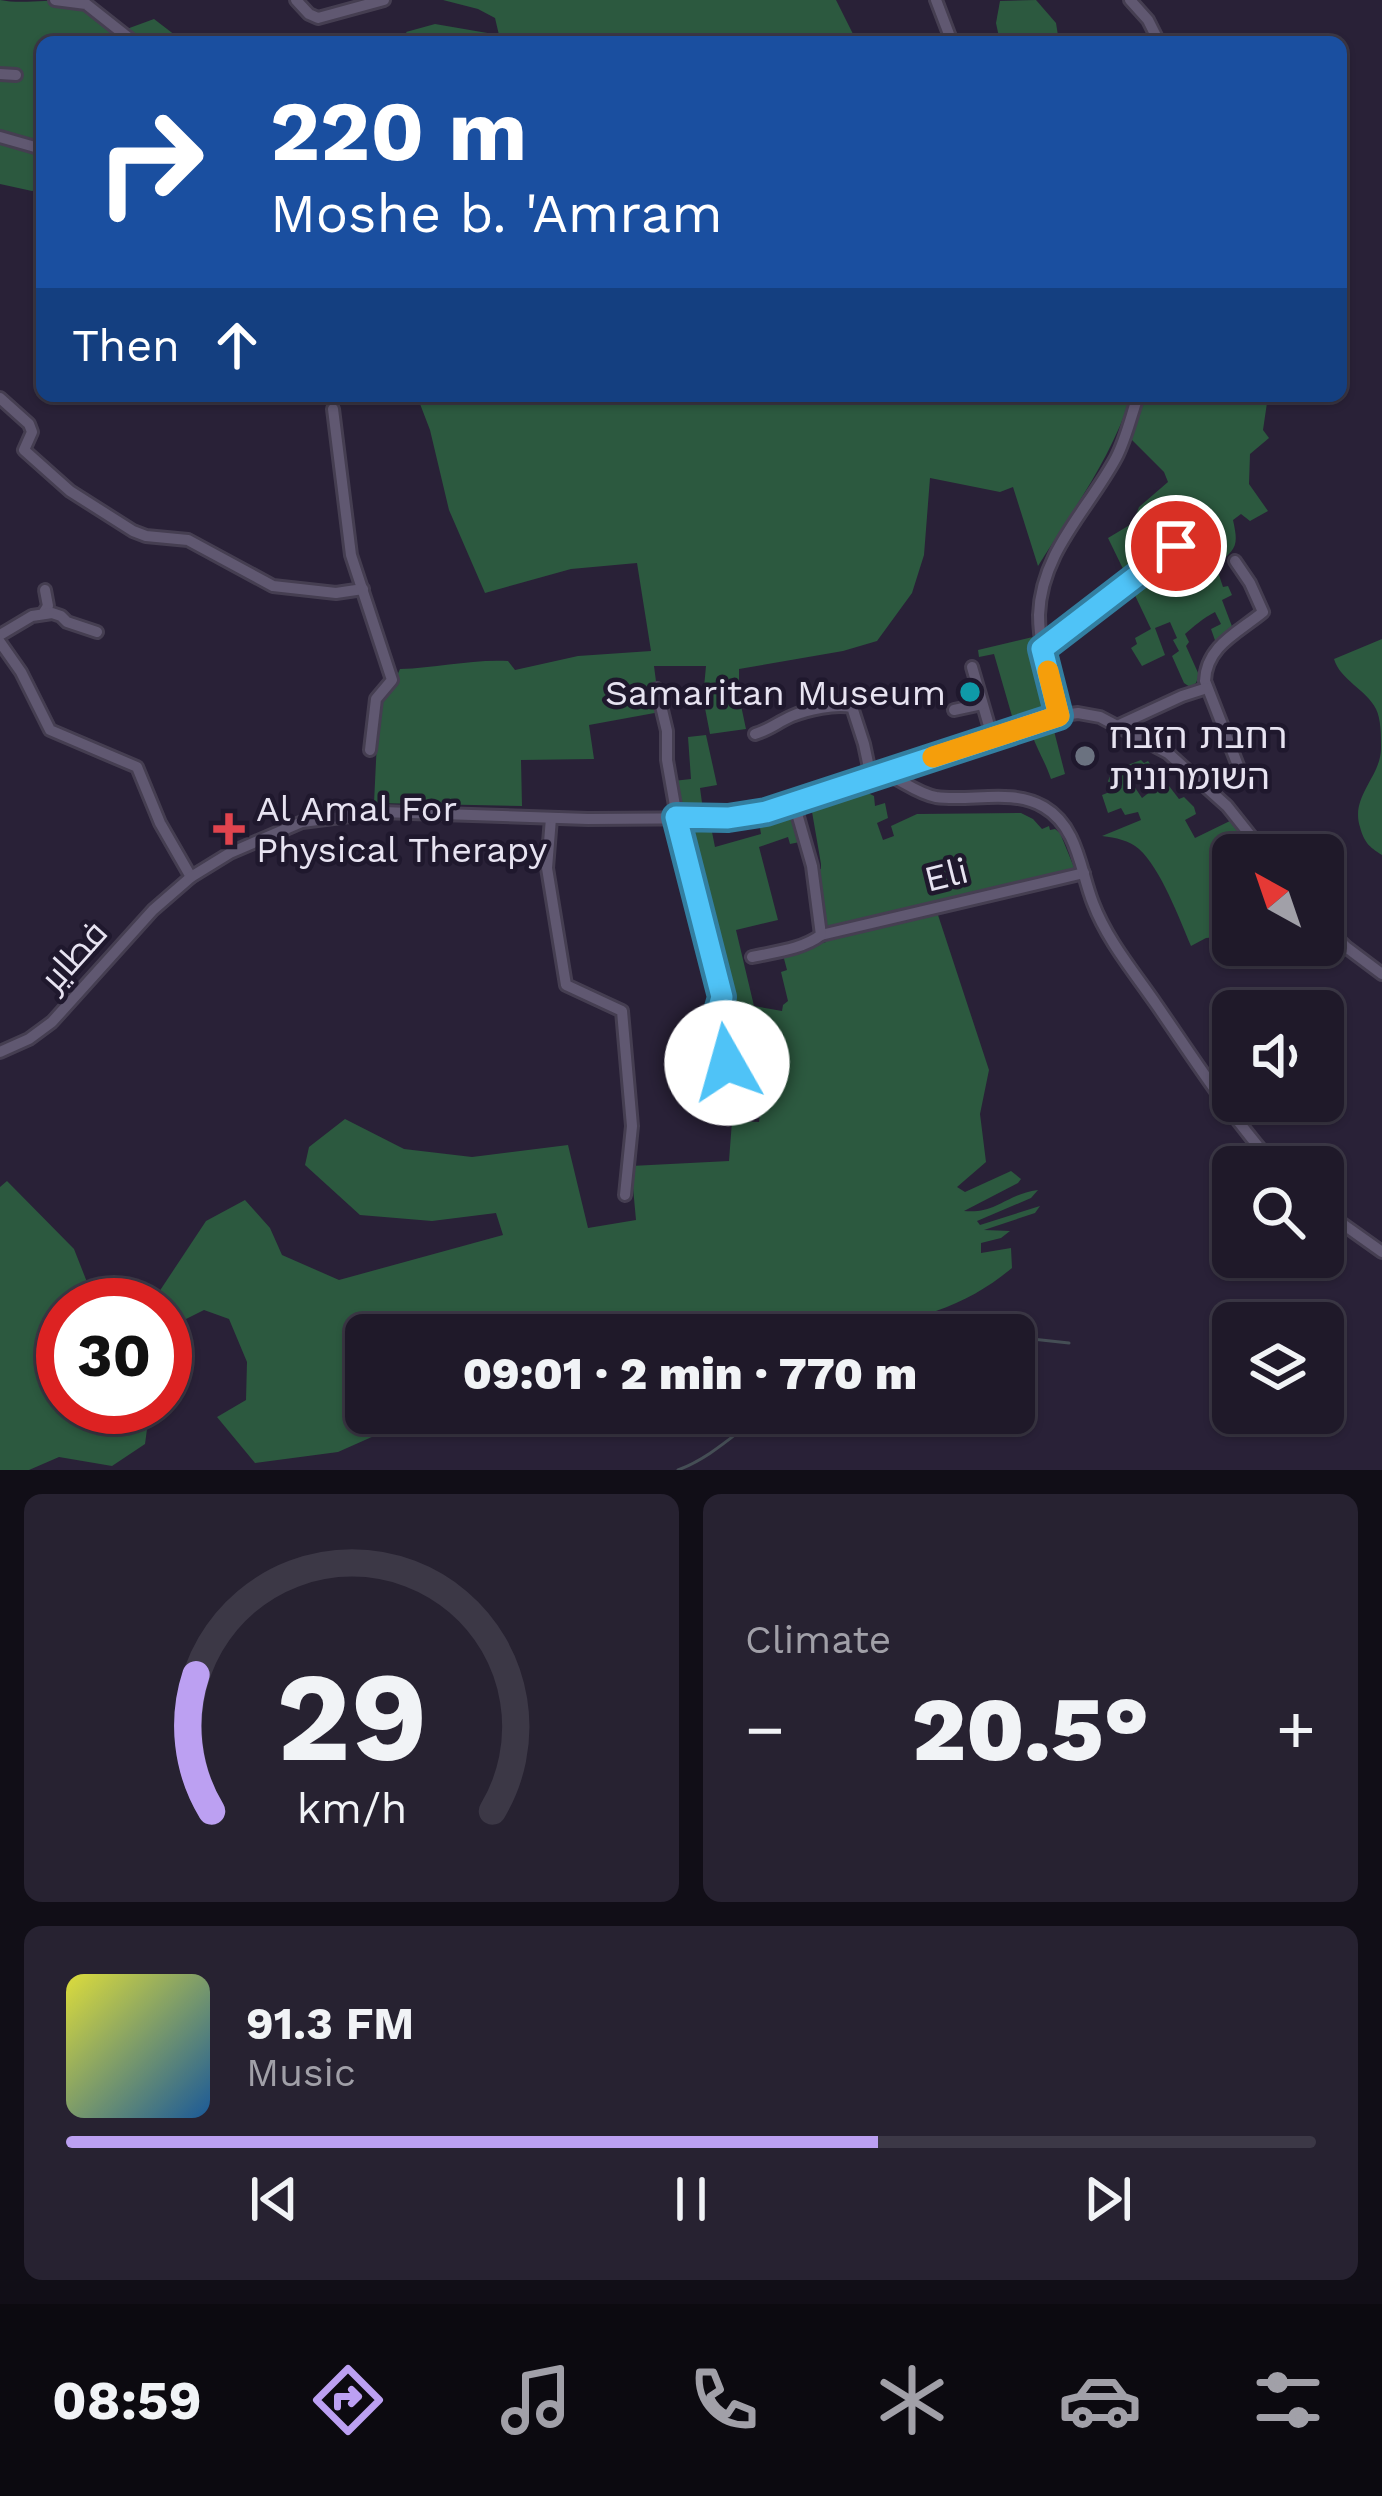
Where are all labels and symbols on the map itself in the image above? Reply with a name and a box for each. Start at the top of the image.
pin [1125,495,1227,597]
place label: Samaritan Museum [605,672,946,714]
marker: Samaritan Museum [957,679,983,705]
place label: רחבת הזבח השומרונית [1109,715,1287,798]
marker: רחבת הזבח השומרונית [1072,743,1098,769]
place label: Al Amal For Physical Therapy [256,788,548,871]
marker: Al Amal For Physical Therapy [213,813,245,845]
north arrow [1212,834,1344,966]
street label: Eli [920,849,972,901]
street label: فطاير [30,912,116,1001]
position arrow [664,1000,790,1126]
speed limit sign: 30 [36,1278,192,1434]

